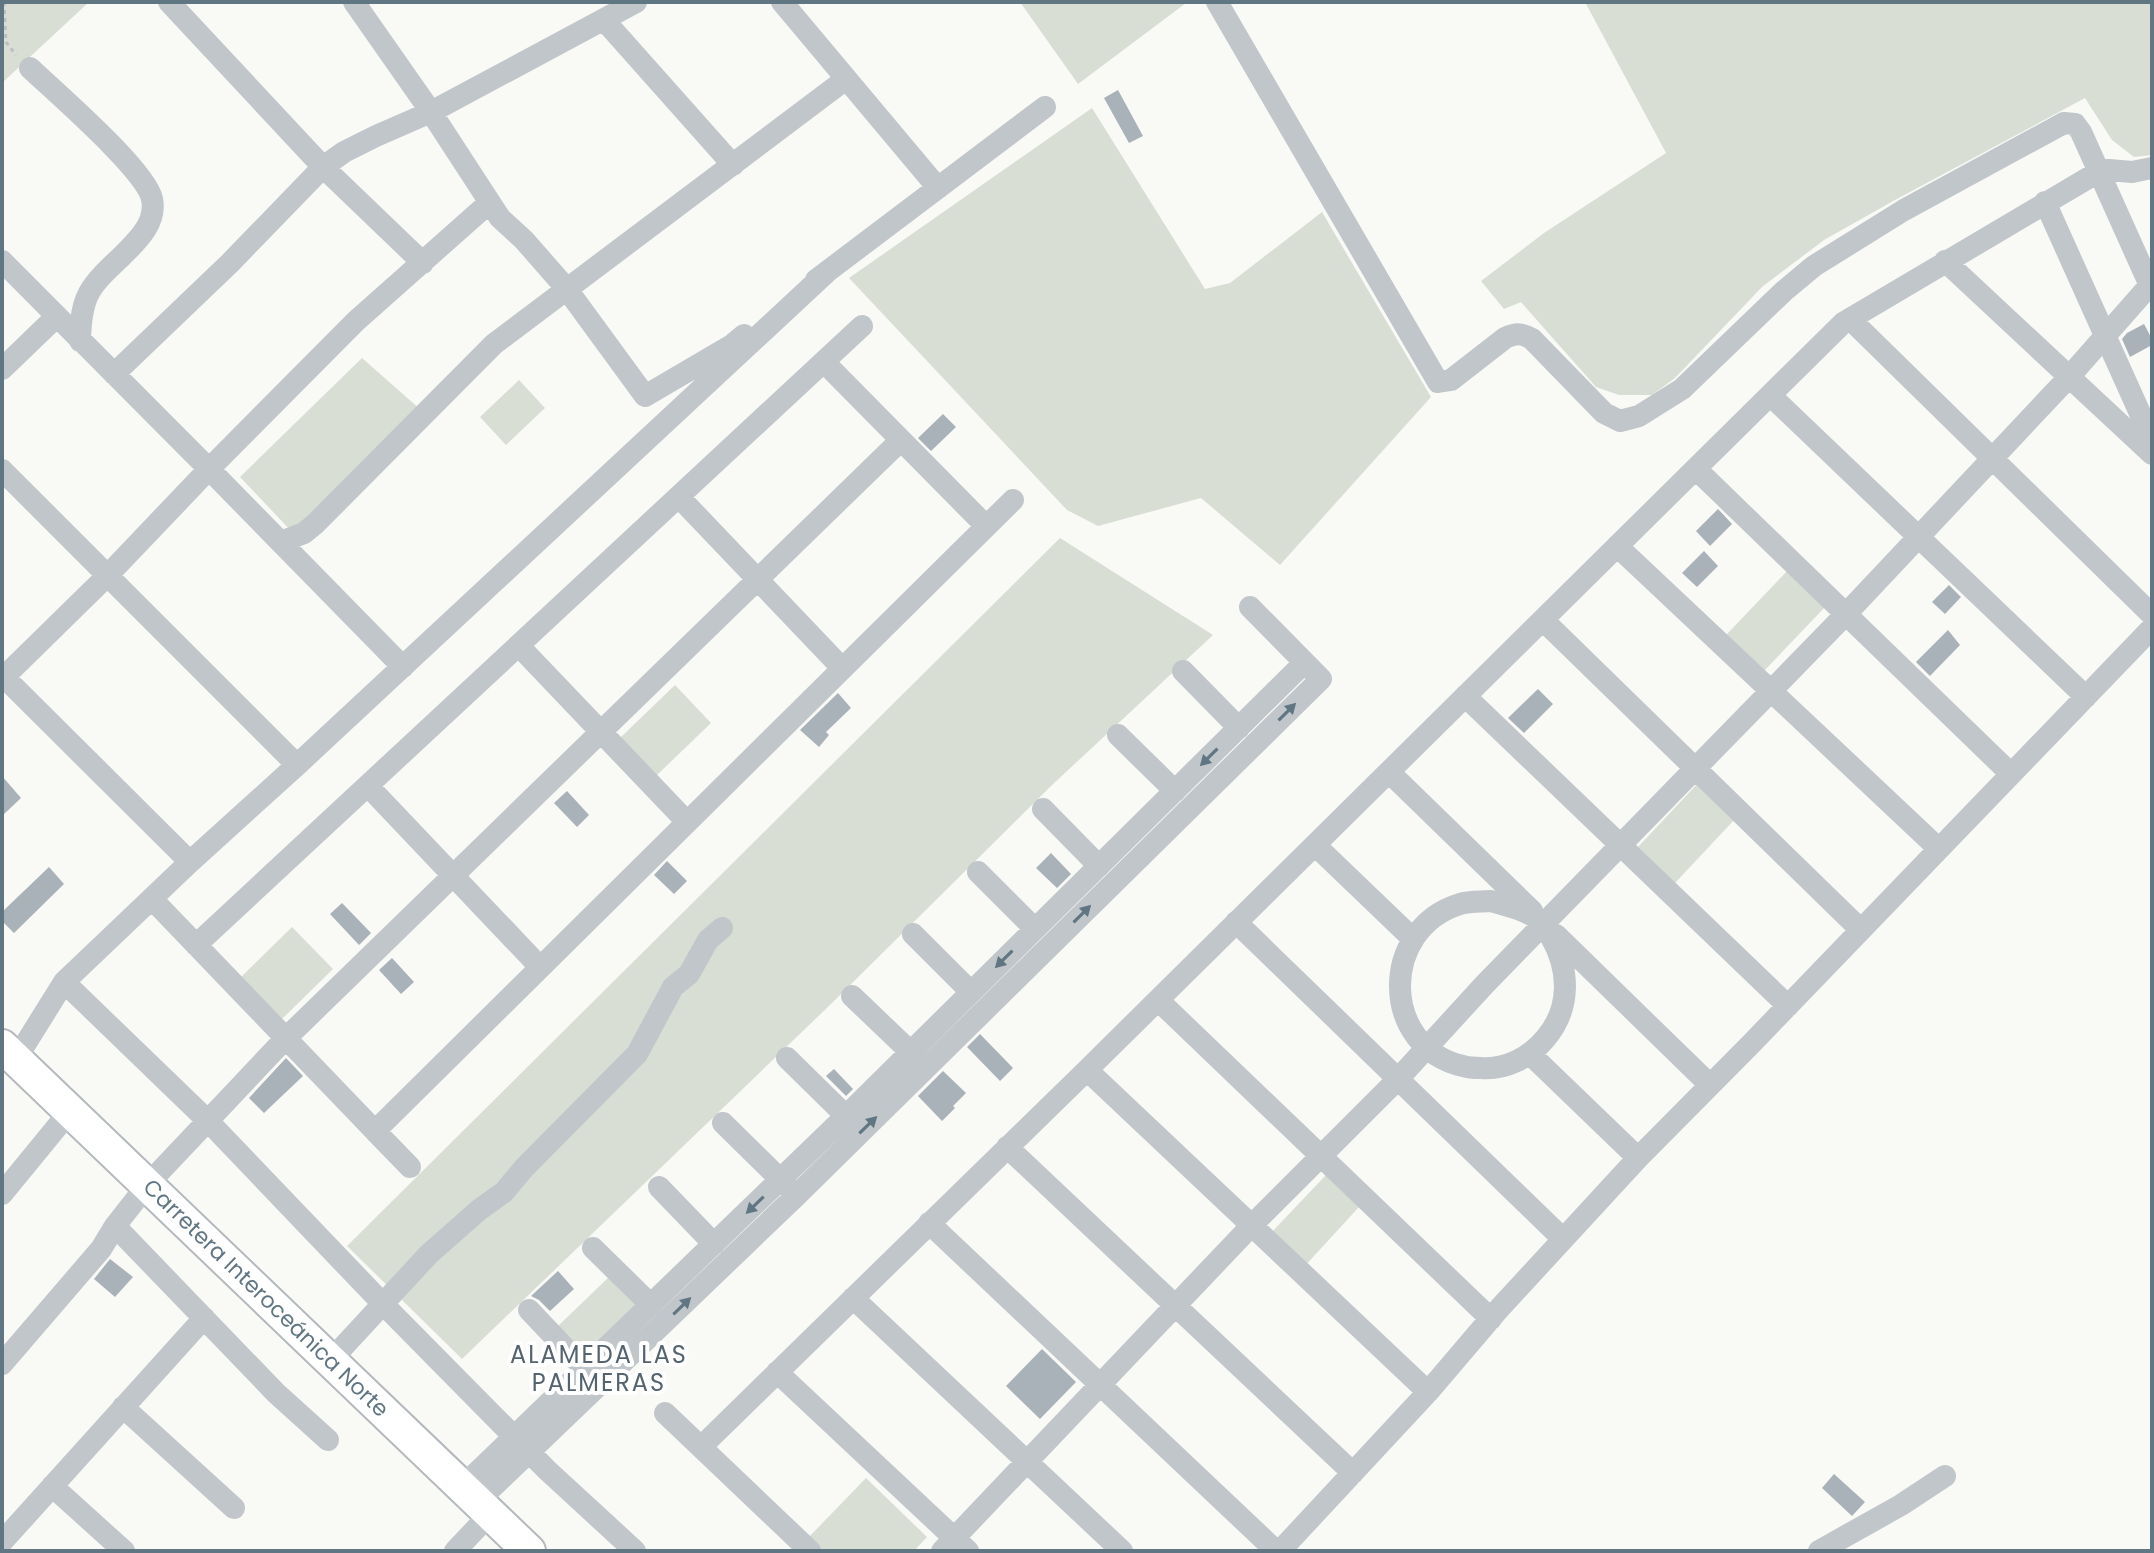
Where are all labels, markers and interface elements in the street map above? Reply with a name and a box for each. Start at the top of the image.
one-way arrow [1277,703,1296,722]
one-way arrow [1200,747,1219,766]
one-way arrow [1072,906,1091,924]
one-way arrow [995,950,1014,968]
one-way arrow [858,1116,877,1135]
street label: Carretera Interoceánica Norte [136,1172,396,1424]
one-way arrow [746,1195,765,1214]
one-way arrow [672,1297,691,1315]
district label: ALAMEDA LAS PALMERAS [510,1338,688,1399]

